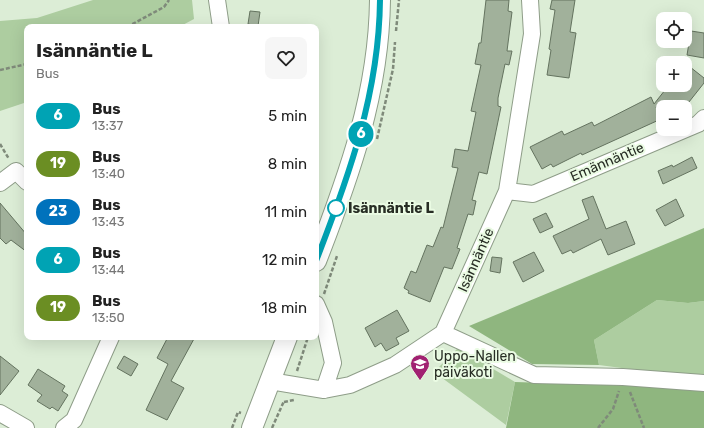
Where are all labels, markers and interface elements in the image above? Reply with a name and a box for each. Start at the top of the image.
map controls [656,12,692,136]
button: locate [656,12,692,48]
button: heart [265,37,307,79]
text: Isännäntie L [36,39,153,62]
button: + [656,56,692,92]
text: Bus [36,66,59,81]
text: Bus [92,100,120,118]
button: − [656,100,692,136]
text: 6 [53,107,63,124]
text: 5 min [268,107,307,125]
text: 13:37 [92,118,123,133]
line badge: 6 [348,121,374,147]
text: 6 [356,125,366,142]
street label: Emännäntie [568,139,647,185]
text: Bus [92,148,120,166]
text: 19 [50,155,66,172]
text: 8 min [268,155,307,173]
text: 13:40 [92,166,125,181]
text: Bus [92,196,120,214]
marker: Isännäntie L [327,199,345,217]
place label: Isännäntie L [348,200,435,217]
text: 23 [49,203,67,220]
text: 11 min [264,203,307,221]
text: 13:43 [92,214,125,229]
street label: Isännäntie [454,225,498,295]
text: Bus [92,244,120,262]
text: 6 [53,251,63,268]
text: 12 min [262,251,307,269]
text: 13:44 [92,262,125,277]
text: Bus [92,292,120,310]
text: 19 [50,299,66,316]
text: 18 min [261,299,307,317]
text: 13:50 [92,310,125,325]
place label: Uppo-Nallen päiväkoti [434,348,516,381]
school or university icon: Uppo-Nallen päiväkoti [409,353,431,381]

